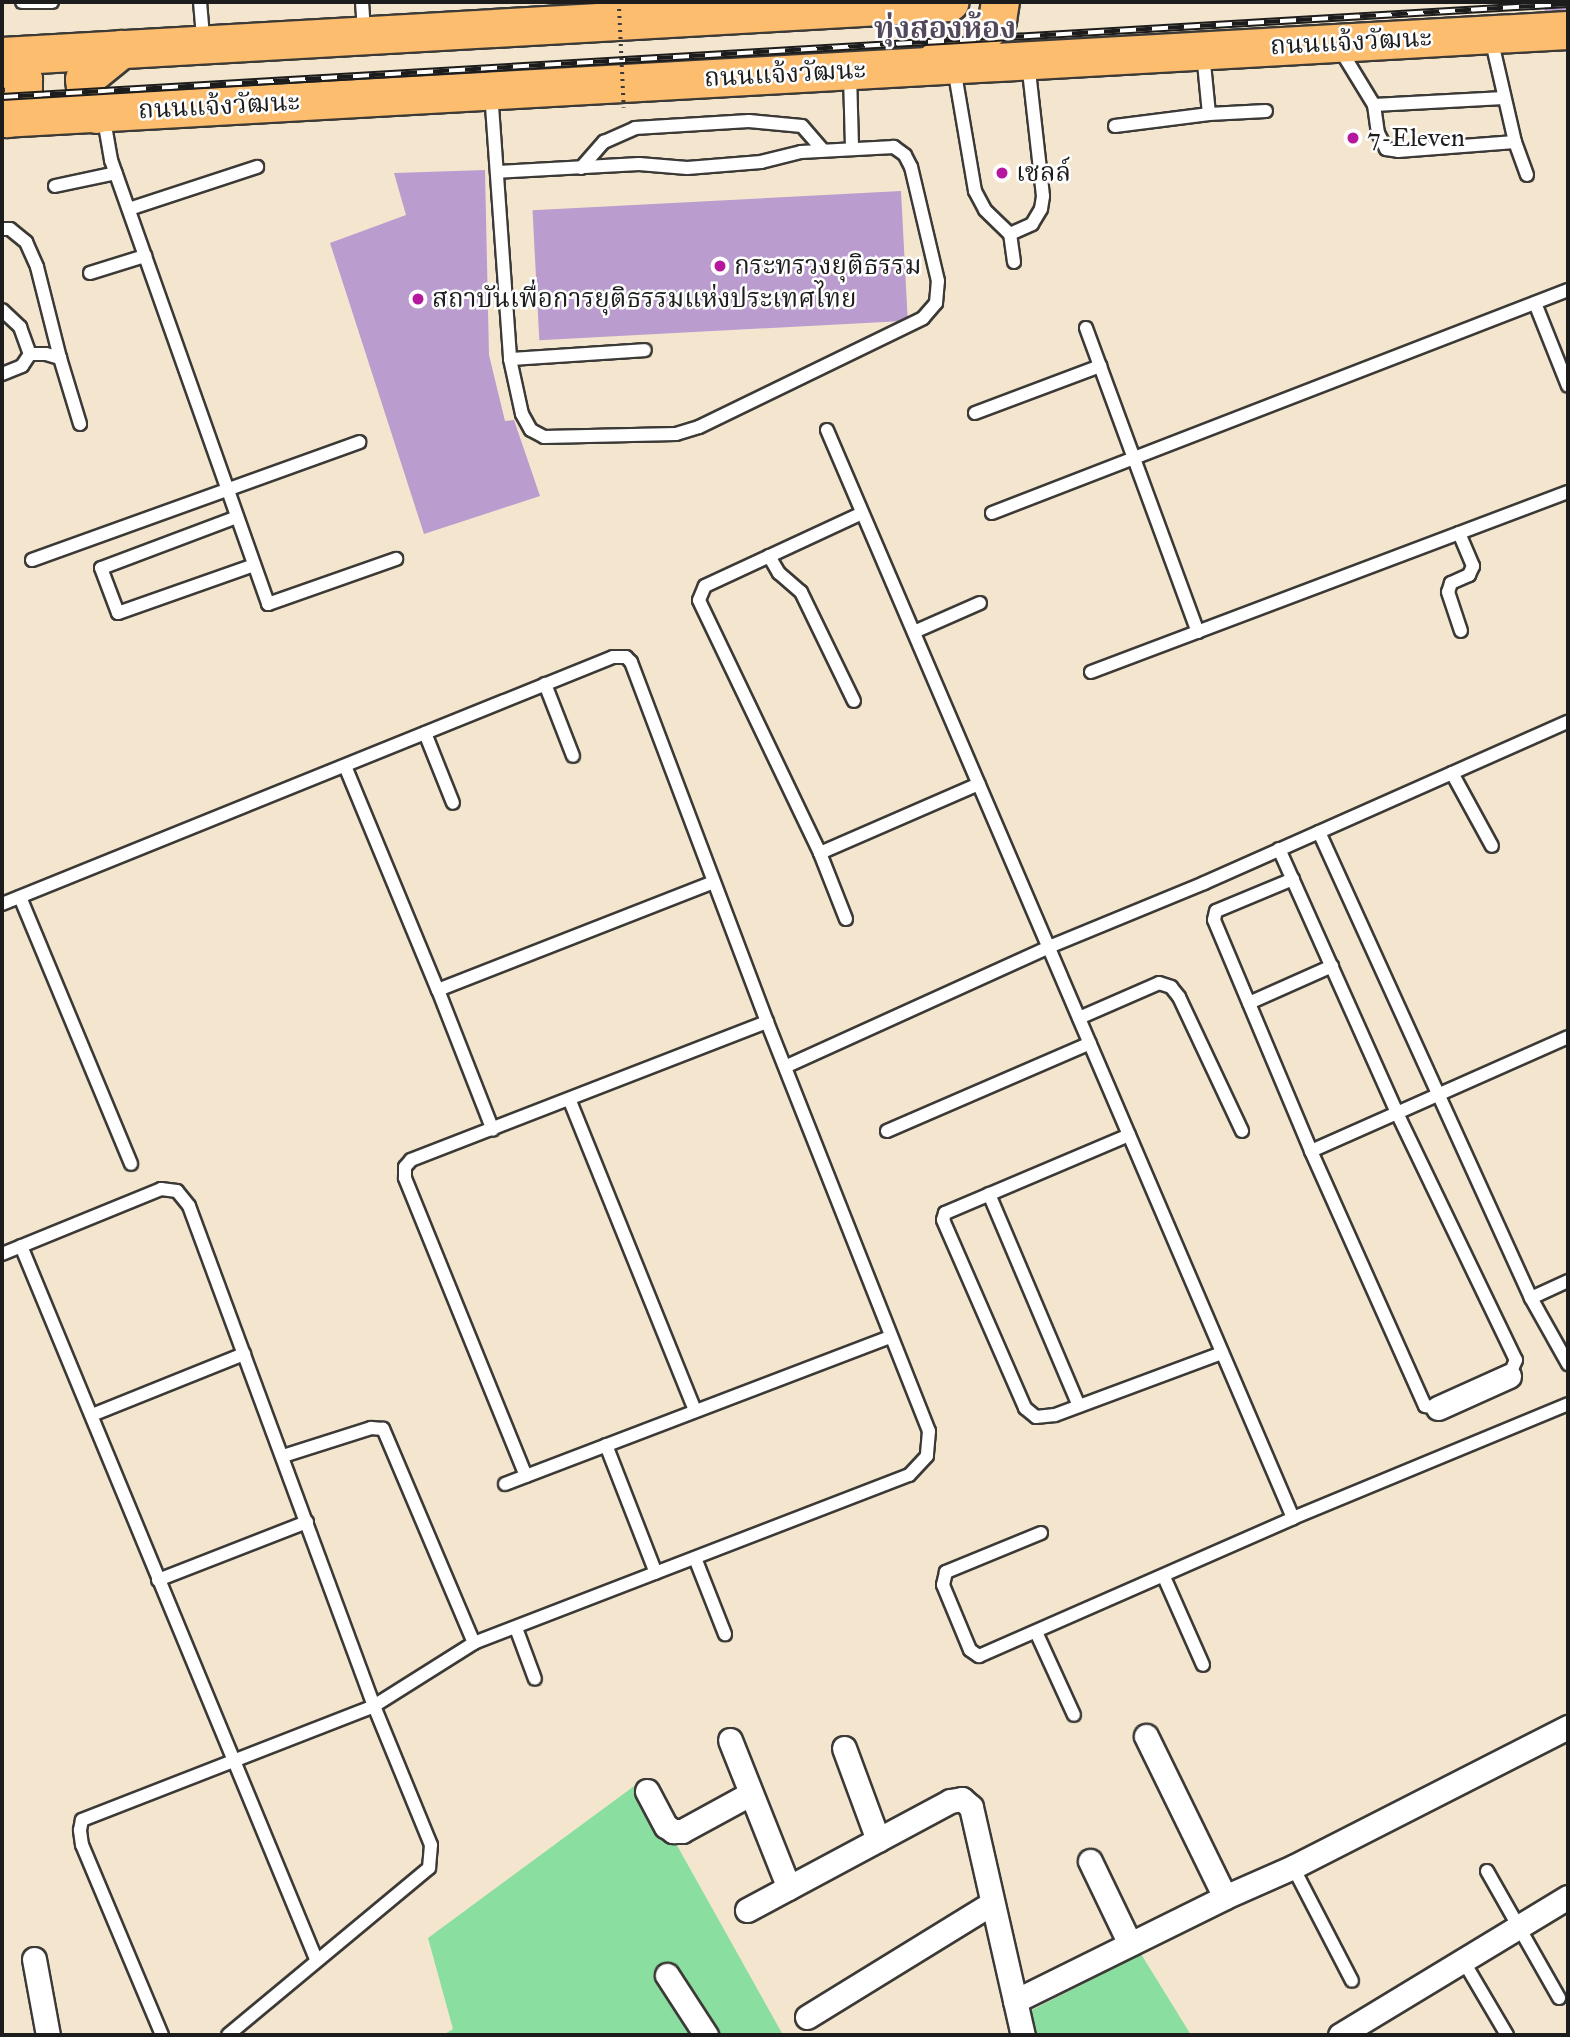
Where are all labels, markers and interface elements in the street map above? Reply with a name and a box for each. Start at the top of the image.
district label: ทุ่งสองห้อง [874,10,1016,46]
street label: ถนนแจ้งวัฒนะ [1269,22,1433,62]
street label: ถนนแจ้งวัฒนะ [703,54,867,94]
street label: ถนนแจ้งวัฒนะ [137,86,301,126]
place label: 7-Eleven [1367,122,1465,154]
marker: 7-Eleven [1345,130,1361,146]
place label: เชลล์ [1016,157,1071,189]
marker: เชลล์ [994,165,1010,181]
place label: กระทรวงยุติธรรม [734,250,921,282]
marker: กระทรวงยุติธรรม [712,258,728,274]
place label: สถาบันเพื่อการยุติธรรมแห่งประเทศไทย [432,283,856,315]
marker: สถาบันเพื่อการยุติธรรมแห่งประเทศไทย [410,291,426,307]

